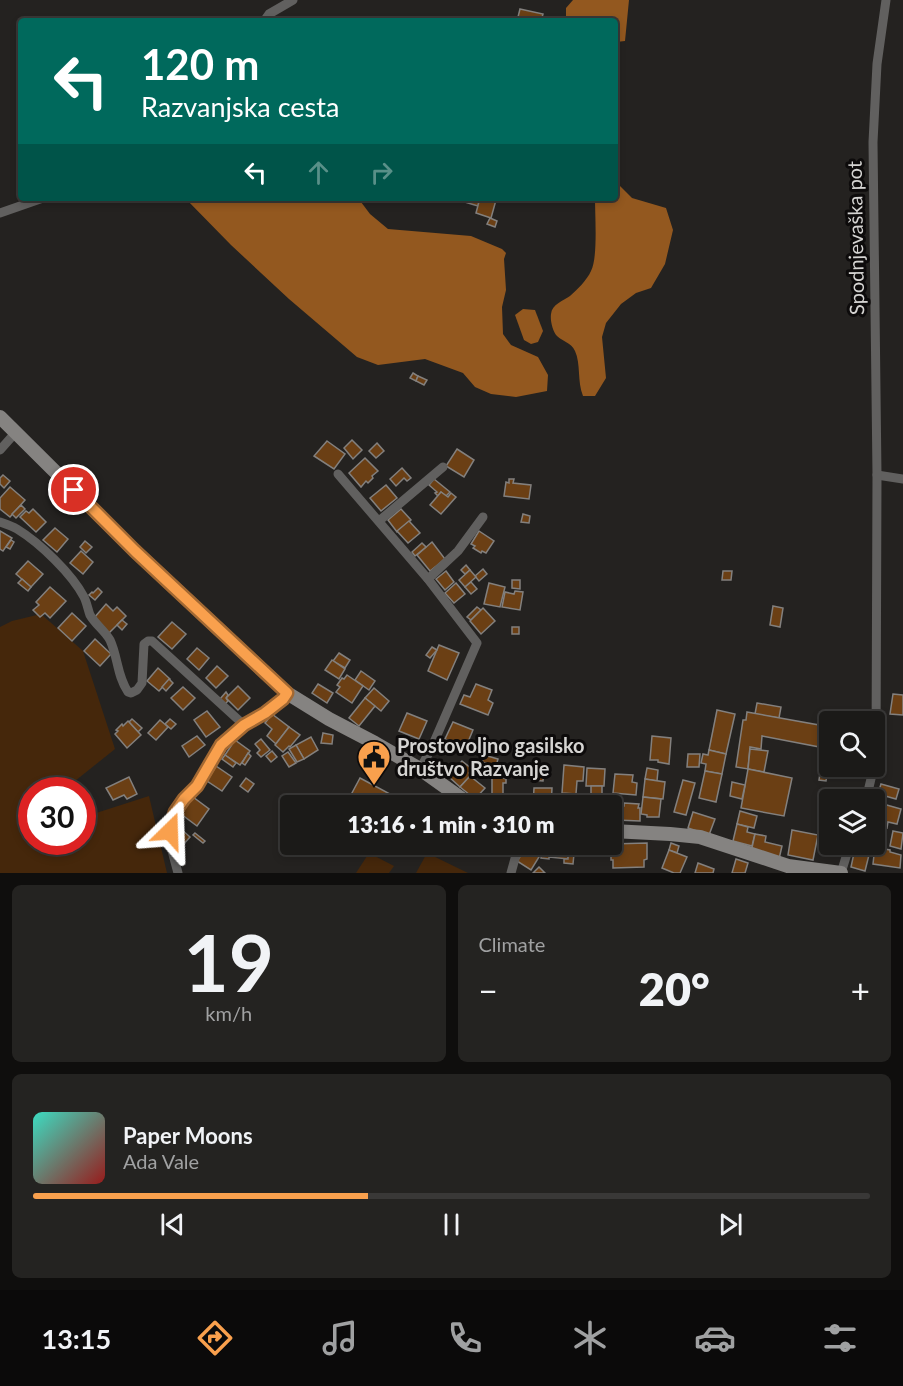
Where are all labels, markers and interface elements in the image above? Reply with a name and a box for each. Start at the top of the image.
text: 120 m [141,39,259,89]
icon: left [42,42,120,120]
text: Razvanjska cesta [141,90,339,123]
icon: left [239,156,272,189]
icon: ahead [302,156,335,189]
icon: right [365,156,398,189]
street label: Spodnjevaška pot [842,161,868,315]
pin [48,464,99,515]
icon: arrive [57,473,90,506]
map controls [819,711,885,855]
button: search [819,711,885,777]
place label: Prostovoljno gasilsko društvo Razvanje [397,733,585,780]
public building icon: Prostovoljno gasilsko društvo Razvanje [356,739,392,786]
speed limit sign: 30 [18,777,96,855]
button: layers [819,789,885,855]
position arrow [138,799,202,863]
text: 13:16 · 1 min · 310 m [348,811,554,838]
text: 19 [184,915,274,1009]
text: Climate [479,932,545,956]
text: 20° [639,962,710,1016]
text: − [479,970,498,1010]
text: + [851,970,870,1010]
text: km/h [205,1001,252,1025]
text: Paper Moons [123,1122,253,1149]
text: Ada Vale [123,1149,199,1173]
icon: previous [156,1208,189,1241]
icon: pause [435,1208,468,1241]
icon: next [714,1208,747,1241]
icon: directions [194,1317,236,1359]
icon: music [319,1317,361,1359]
icon: phone [444,1317,486,1359]
icon: climate [569,1317,611,1359]
icon: car [694,1317,736,1359]
icon: filters [819,1317,861,1359]
text: 13:15 [42,1322,111,1355]

